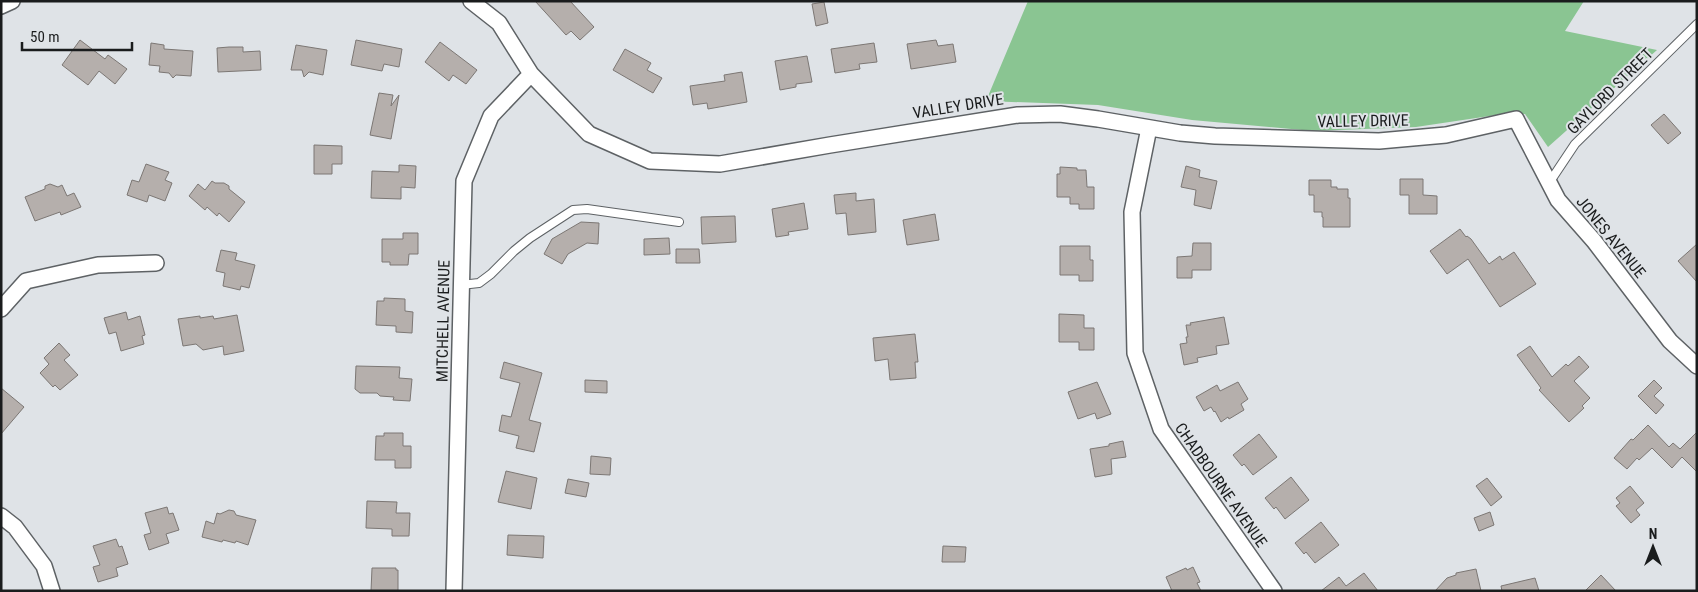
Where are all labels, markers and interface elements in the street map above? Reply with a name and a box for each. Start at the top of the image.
scale bar [22,20,132,52]
text: 50 m [30,28,60,46]
street label: GAYLORD STREET [1563,44,1657,138]
street label: VALLEY DRIVE [911,89,1005,123]
street label: VALLEY DRIVE [1317,111,1409,131]
street label: JONES AVENUE [1572,192,1650,282]
street label: MITCHELL AVENUE [432,260,454,382]
street label: CHADBOURNE AVENUE [1171,419,1271,551]
north arrow [1628,522,1678,572]
text: N [1649,526,1657,542]

